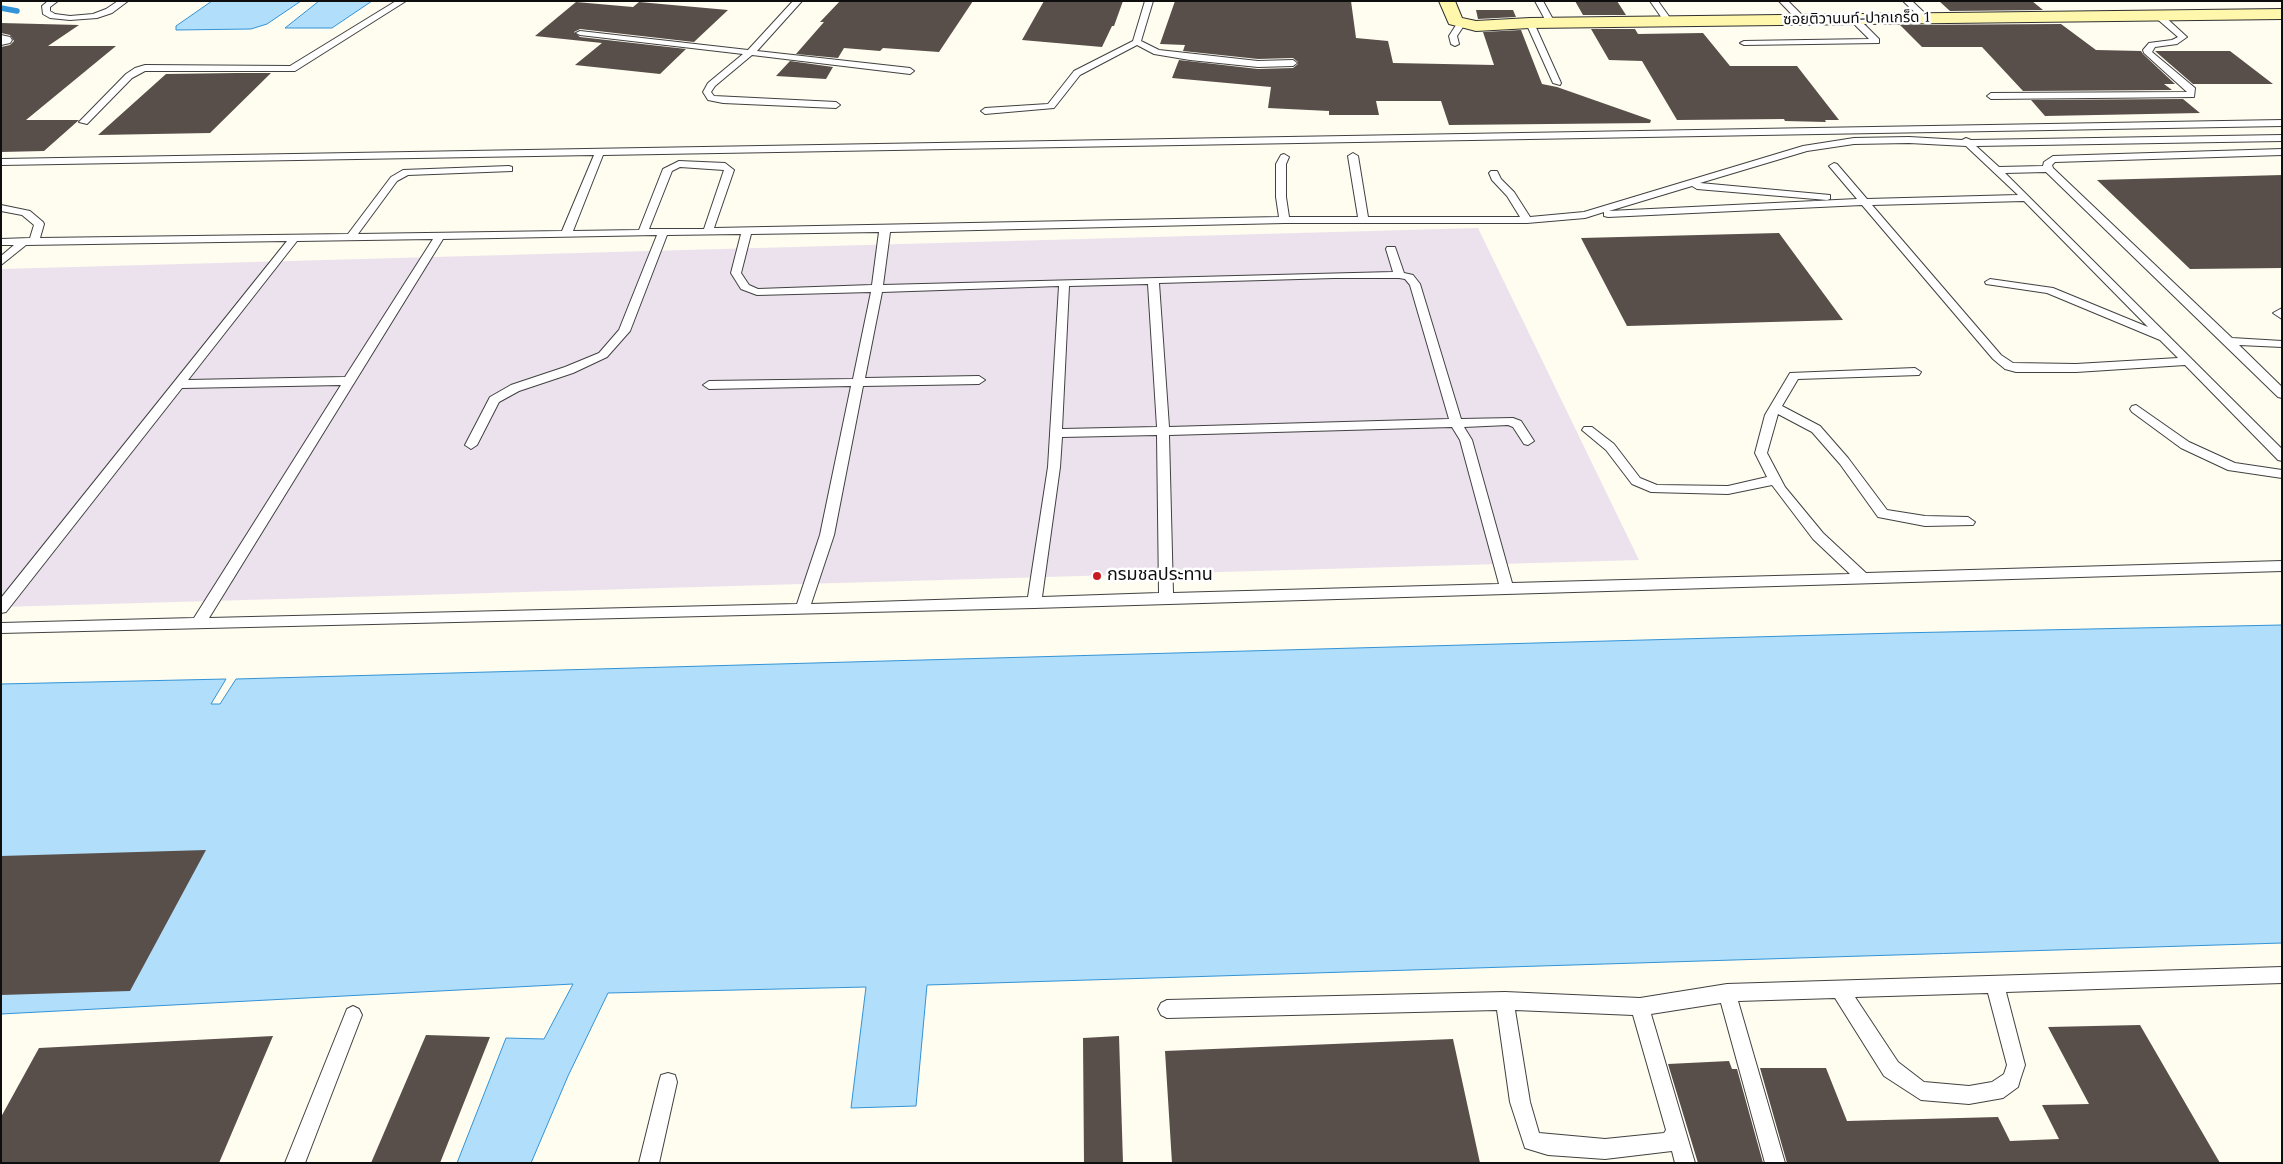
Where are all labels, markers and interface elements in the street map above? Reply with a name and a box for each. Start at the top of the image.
street label: ซอยติวานนท์-ปากเกร็ด 1 [1783,10,1931,30]
place label: กรมชลประทาน [1107,565,1213,587]
marker: กรมชลประทาน [1091,570,1103,582]

